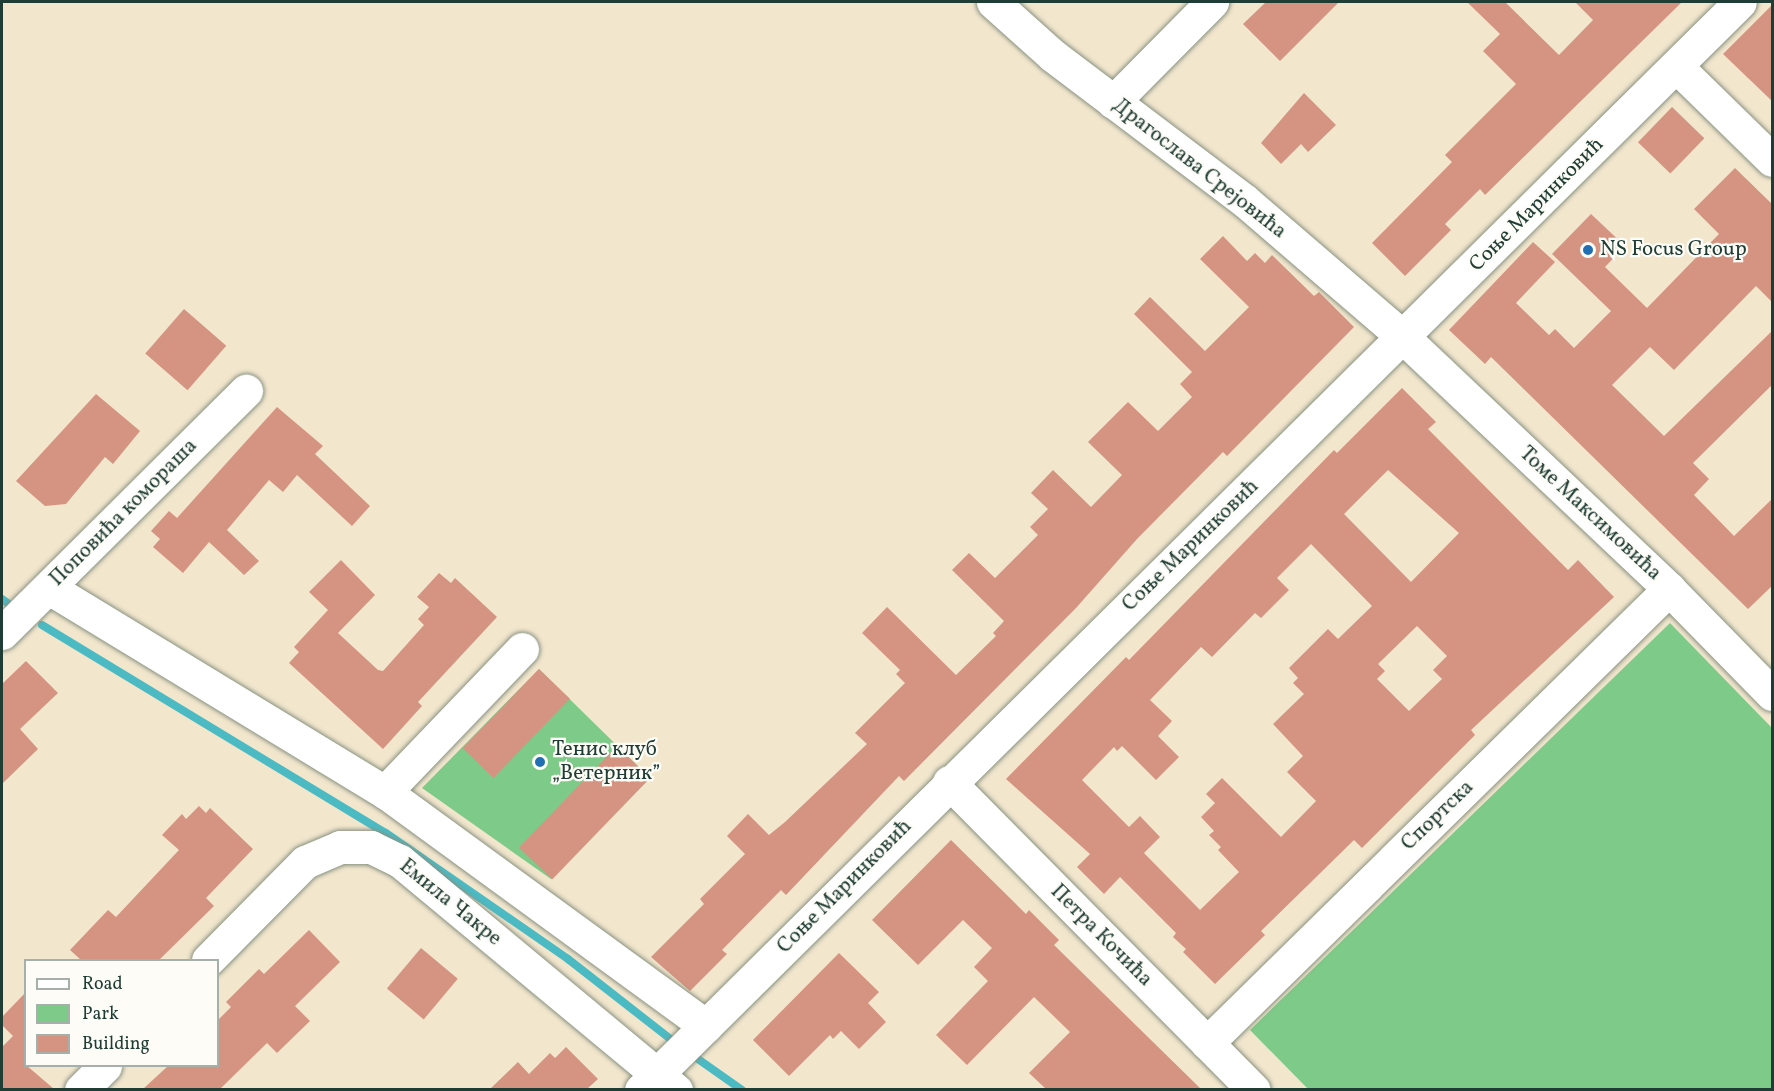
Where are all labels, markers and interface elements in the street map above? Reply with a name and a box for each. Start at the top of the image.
street label: Драгослава Срејовића [1107,93,1291,245]
street label: Соње Маринковић [1465,133,1609,277]
place label: NS Focus Group [1600,237,1747,263]
marker: NS Focus Group [1581,243,1595,257]
street label: Поповића комораша [45,434,203,592]
street label: Томе Максимовића [1514,442,1666,586]
street label: Соње Маринковић [1118,475,1264,617]
place label: Тенис клуб „Ветерник” [552,737,660,787]
marker: Тенис клуб „Ветерник” [533,755,547,769]
street label: Спортска [1397,775,1479,857]
street label: Соње Маринковић [773,815,917,959]
street label: Емила Чакре [394,854,506,952]
street label: Петра Кочића [1045,880,1157,992]
legend [24,959,219,1067]
text: Road [82,972,123,997]
text: Park [82,1002,119,1027]
text: Building [82,1032,150,1057]

